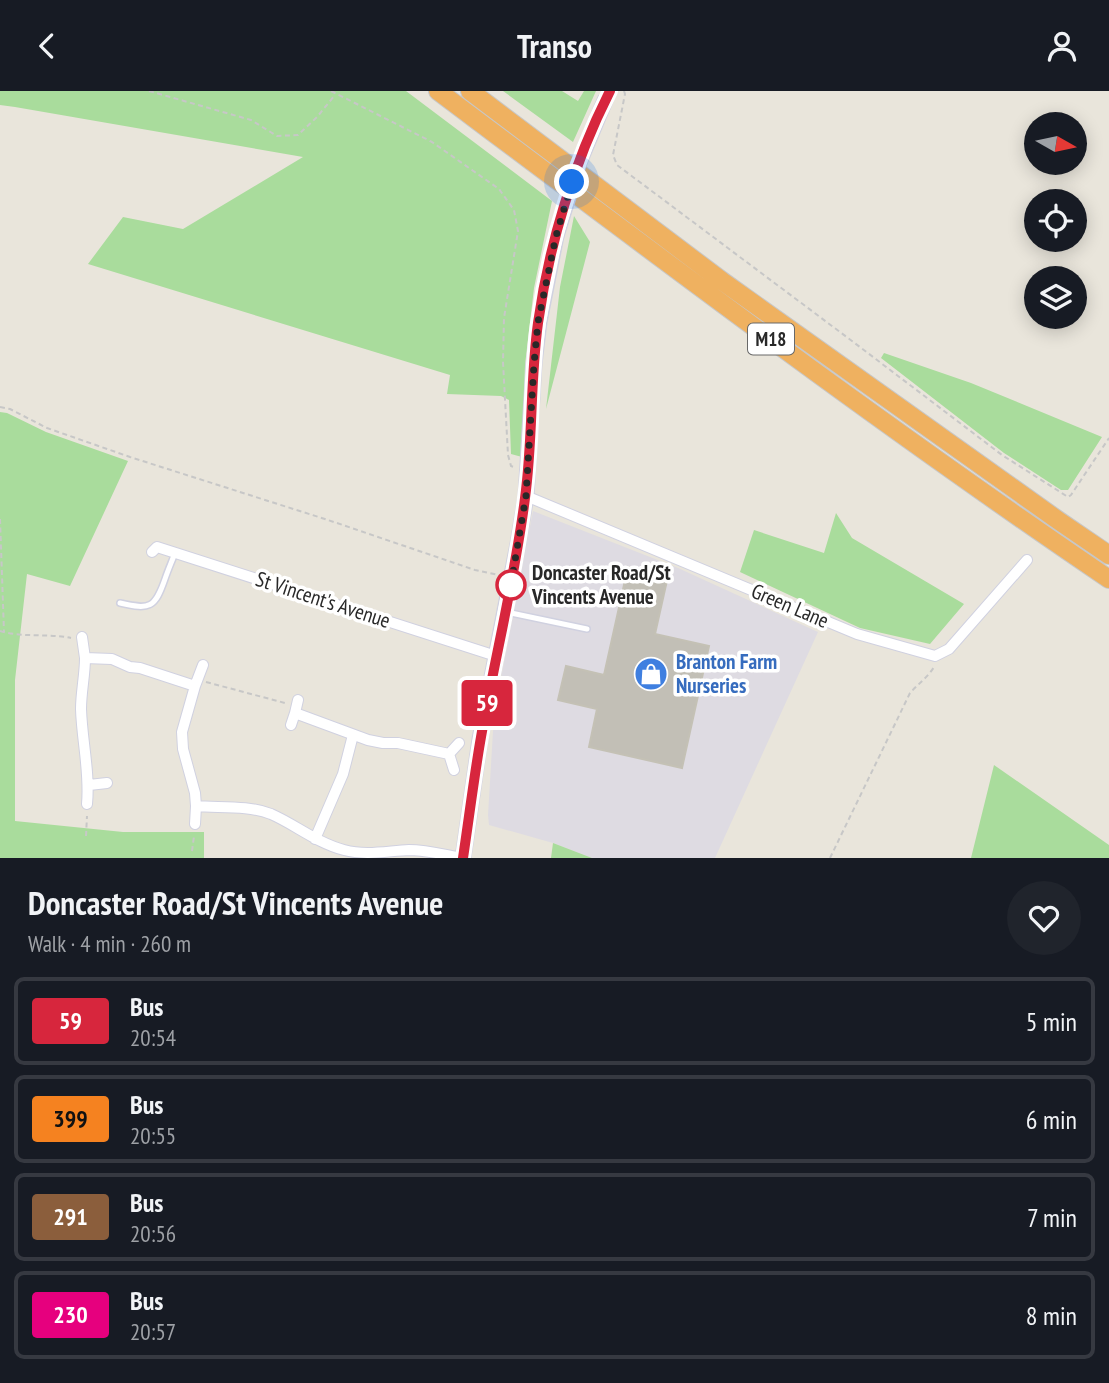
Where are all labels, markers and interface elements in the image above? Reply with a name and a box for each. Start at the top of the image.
text: Transo [517,25,592,67]
icon: back [28,27,66,65]
icon: person [1043,27,1081,65]
north arrow [1024,112,1087,175]
map controls [1024,112,1087,329]
your location [554,164,589,199]
button: locate [1024,189,1087,252]
button: layers [1024,266,1087,329]
road number: M18 [748,323,794,355]
place label: Doncaster Road/St Vincents Avenue [531,559,671,610]
street label: St Vincent's Avenue [253,565,394,634]
marker: Doncaster Road/St Vincents Avenue [496,570,526,600]
street label: Green Lane [747,577,833,634]
place label: Branton Farm Nurseries [676,648,777,699]
shop icon: Branton Farm Nurseries [632,655,670,693]
line badge: 59 [456,680,518,726]
text: 59 [476,687,498,718]
text: Doncaster Road/St Vincents Avenue [28,881,443,924]
button: heart [1007,881,1081,955]
text: Walk · 4 min · 260 m [28,929,191,958]
text: Bus [130,990,163,1023]
text: 59 [59,1005,82,1036]
text: 5 min [1026,1005,1077,1038]
text: 20:54 [130,1023,176,1052]
text: Bus [130,1088,163,1121]
text: 399 [53,1103,88,1134]
text: 6 min [1026,1103,1077,1136]
text: 20:55 [130,1121,176,1150]
text: Bus [130,1186,163,1219]
text: 291 [53,1201,88,1232]
text: 7 min [1027,1201,1077,1234]
text: 20:56 [130,1219,176,1248]
text: Bus [130,1284,163,1317]
text: 230 [53,1299,88,1330]
text: 8 min [1026,1299,1077,1332]
text: 20:57 [130,1317,176,1346]

